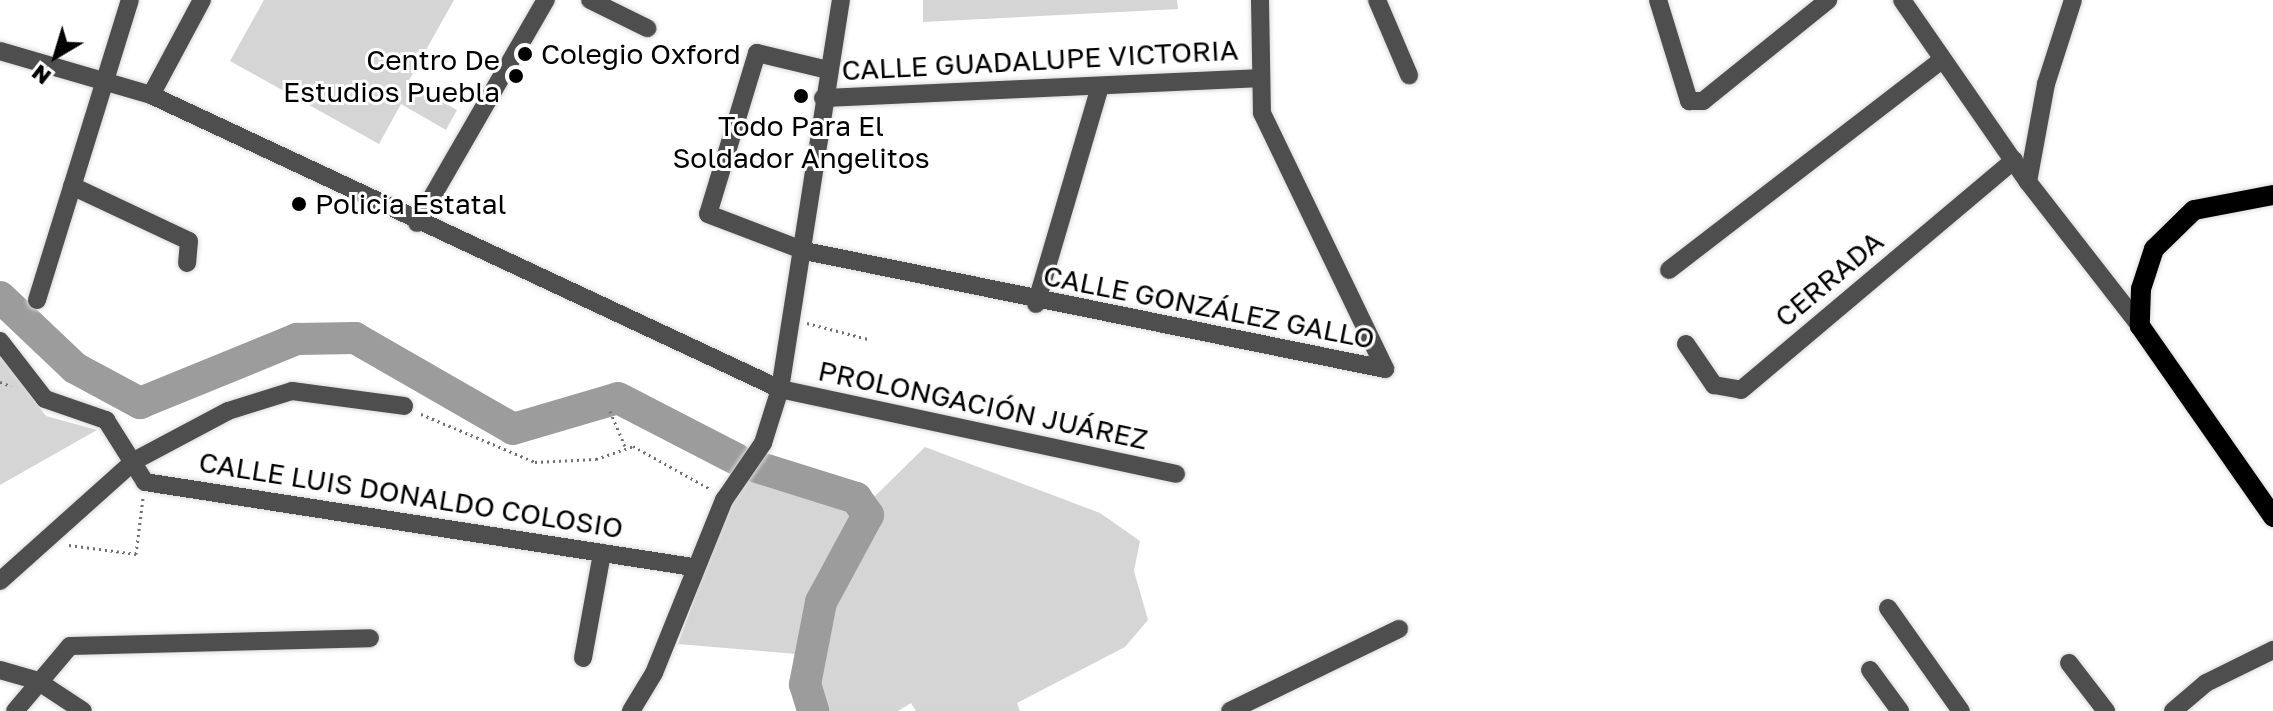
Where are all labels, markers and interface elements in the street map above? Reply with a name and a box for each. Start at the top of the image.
north arrow [16,16,96,96]
street label: CALLE GUADALUPE VICTORIA [841,33,1239,87]
place label: Colegio Oxford [541,37,741,71]
place label: Centro De Estudios Puebla [283,43,500,109]
marker: Colegio Oxford [516,45,534,63]
text: N [26,60,56,91]
marker: Centro De Estudios Puebla [507,67,525,85]
marker: Todo Para El Soldador Angelitos [792,87,810,105]
place label: Todo Para El Soldador Angelitos [672,109,930,175]
place label: Policia Estatal [315,187,507,221]
marker: Policia Estatal [290,195,308,213]
street label: CERRADA [1768,224,1890,334]
street label: CALLE GONZÁLEZ GALLO [1040,258,1378,356]
street label: PROLONGACIÓN JUÁREZ [815,354,1151,456]
street label: CALLE LUIS DONALDO COLOSIO [197,445,625,545]

